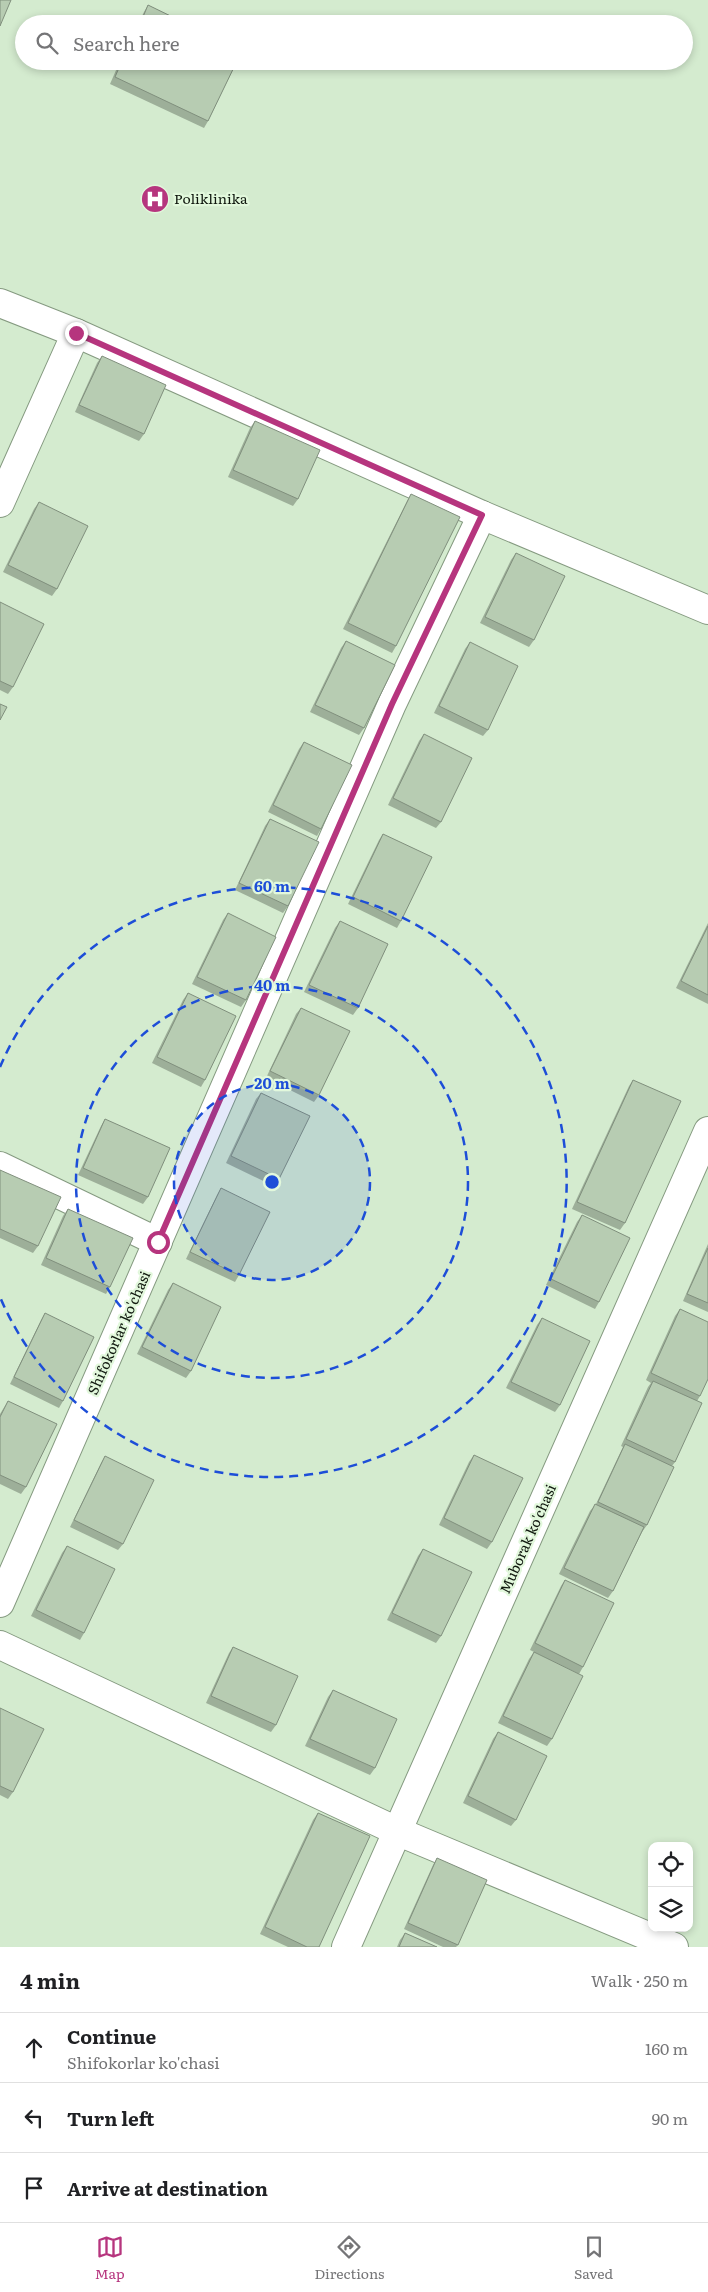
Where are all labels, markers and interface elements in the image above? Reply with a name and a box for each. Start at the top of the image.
search box [15,15,693,70]
icon: search [33,29,61,57]
text: Search here [73,29,180,57]
hospital icon: Poliklinika [140,184,170,214]
place label: Poliklinika [174,188,248,208]
route end [65,322,88,345]
text: 60 m [254,874,290,897]
text: 40 m [254,973,290,996]
text: 20 m [254,1071,290,1094]
centre of rings [263,1173,281,1191]
route start [147,1231,170,1254]
street label: Shifokorlar ko'chasi [82,1267,155,1398]
street label: Muborak ko'chasi [494,1481,560,1596]
map controls [648,1842,693,1932]
button: locate [648,1842,693,1887]
button: layers [648,1887,693,1932]
text: 4 min [20,1964,80,1995]
text: Walk · 250 m [591,1968,688,1992]
text: Continue [67,2022,156,2050]
icon: ahead [20,2034,48,2062]
text: 160 m [645,2036,688,2060]
text: Shifokorlar ko'chasi [67,2050,220,2074]
icon: left [20,2104,48,2132]
text: Turn left [67,2104,154,2132]
text: 90 m [652,2106,688,2130]
icon: arrive [20,2174,48,2202]
text: Arrive at destination [67,2174,268,2202]
tab: Map [95,2233,125,2283]
tab: Directions [314,2233,384,2283]
tab: Saved [574,2233,613,2283]

